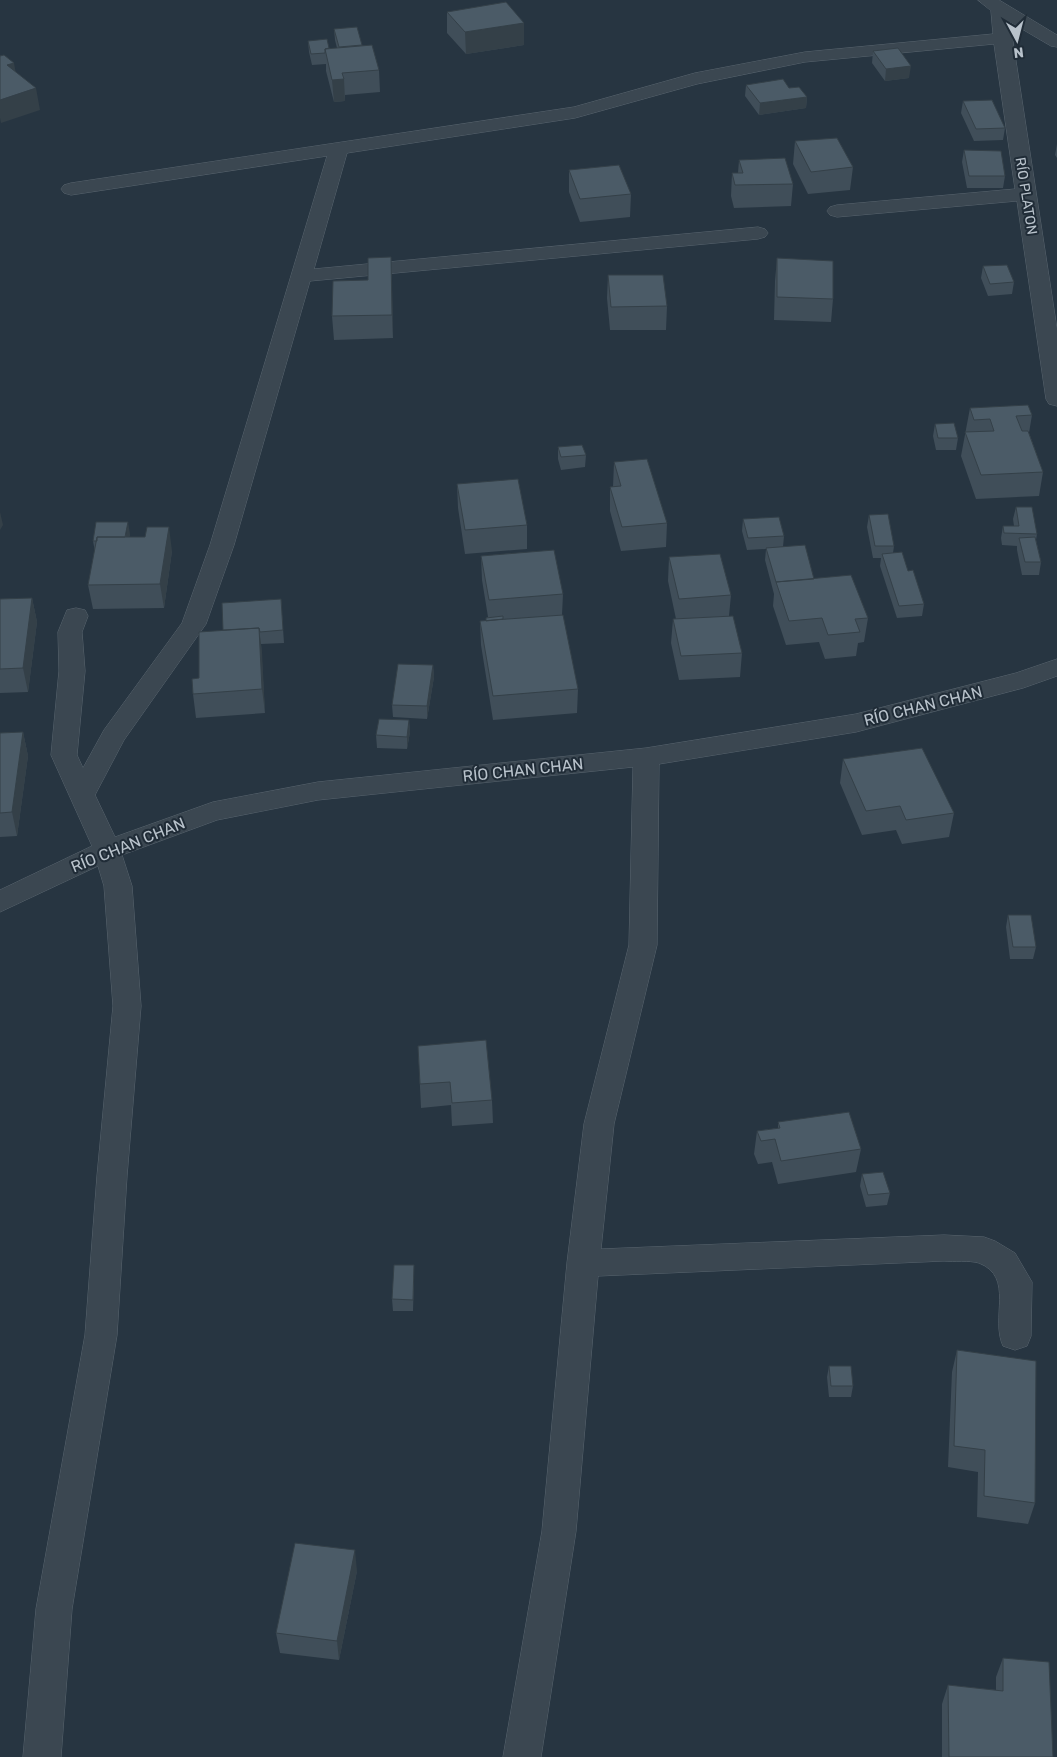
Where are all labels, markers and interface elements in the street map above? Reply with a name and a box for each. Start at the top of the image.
north arrow [992,15,1042,65]
text: N [1012,43,1025,61]
street label: RÍO PLATON [1011,156,1042,236]
street label: RÍO CHAN CHAN [862,682,984,730]
street label: RÍO CHAN CHAN [462,754,584,786]
street label: RÍO CHAN CHAN [68,813,188,877]

